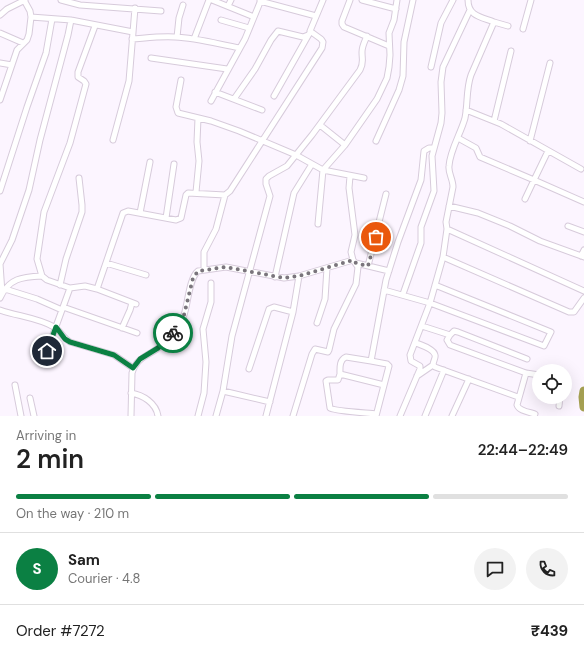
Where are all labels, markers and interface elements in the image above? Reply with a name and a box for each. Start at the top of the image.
pin [359,220,393,254]
icon: bag [365,226,387,248]
courier [153,313,193,353]
icon: bike [162,322,184,344]
pin [30,334,64,368]
icon: home [36,340,58,362]
map controls [532,364,572,404]
button: locate [532,364,572,404]
text: Arriving in [16,427,76,444]
text: 22:44–22:49 [478,440,568,460]
text: 2 min [16,442,84,476]
text: On the way · 210 m [16,505,129,522]
button: chat [474,548,516,590]
button: phone [526,548,568,590]
text: Sam [68,550,100,570]
text: S [32,559,42,579]
text: Courier · 4.8 [68,570,140,587]
text: Order #7272 [16,621,105,641]
text: ₹439 [531,621,568,641]

